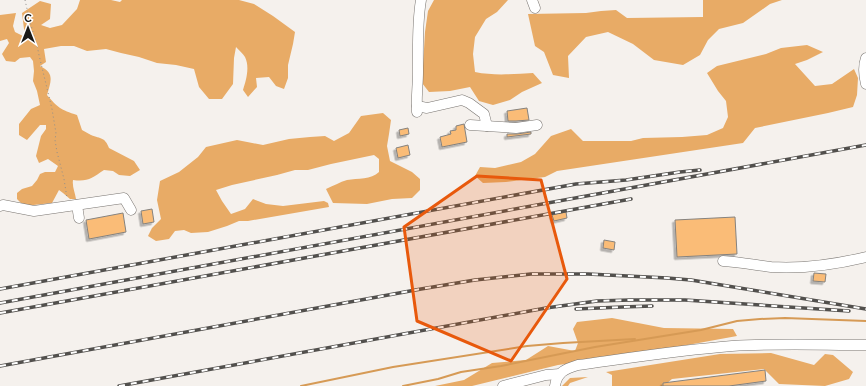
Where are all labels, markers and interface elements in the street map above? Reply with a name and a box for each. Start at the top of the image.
north arrow [8,8,48,48]
text: С [24,12,32,25]

